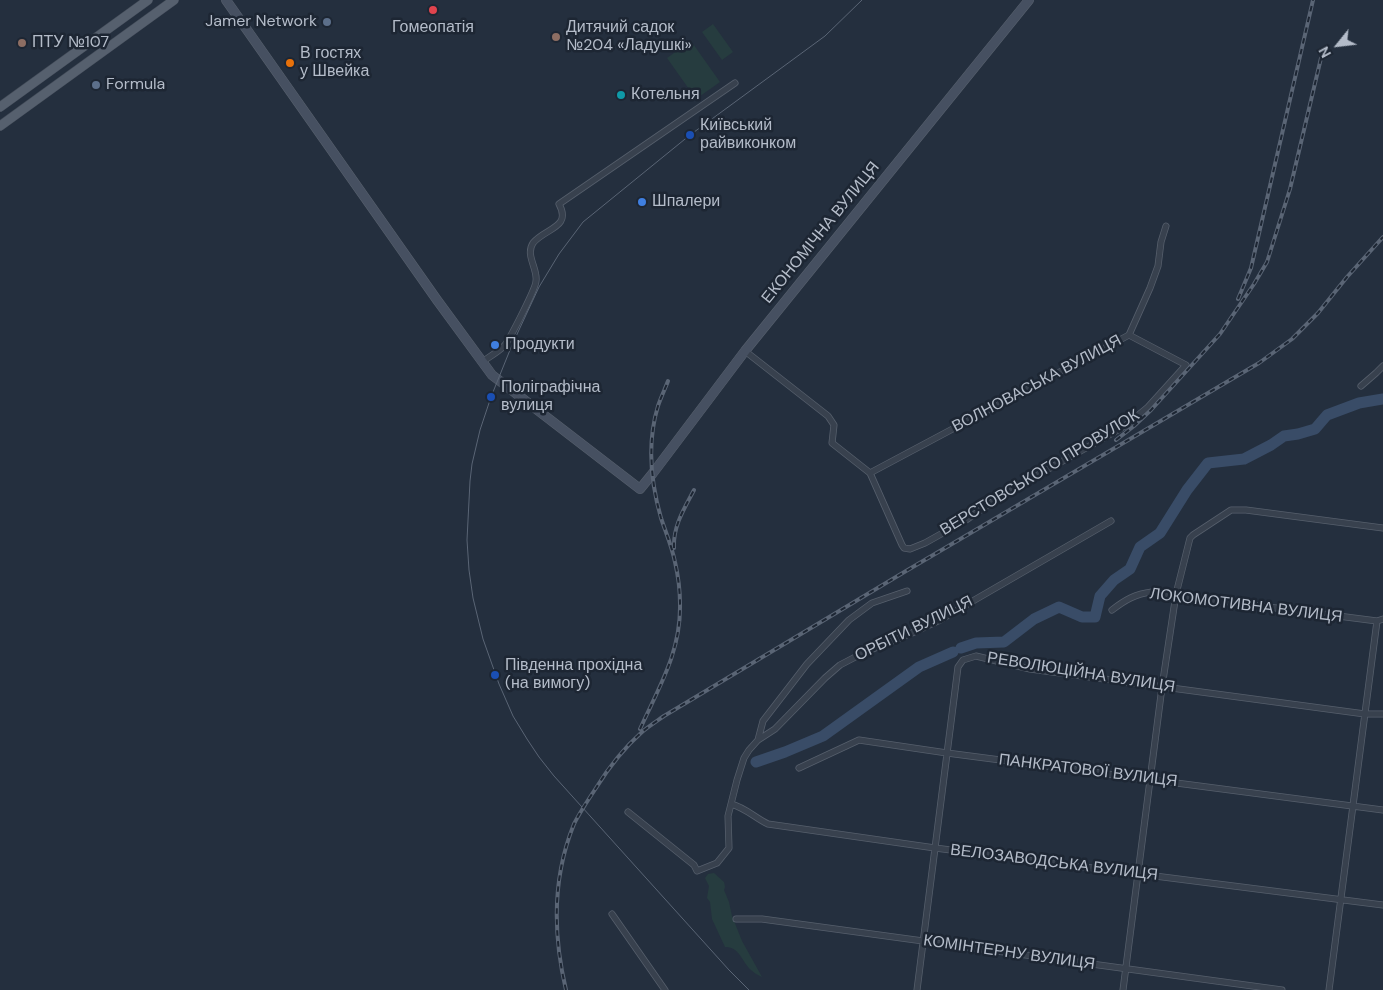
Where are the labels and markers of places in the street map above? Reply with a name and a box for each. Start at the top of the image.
marker: Гомеопатія [427,4,439,16]
place label: Jamer Network [205,12,317,32]
marker: Jamer Network [321,16,333,28]
place label: Гомеопатія [392,18,474,38]
place label: Дитячий садок №204 «Ладушкі» [566,18,692,56]
marker: Дитячий садок №204 «Ладушкі» [550,31,562,43]
place label: ПТУ №107 [32,33,109,53]
marker: ПТУ №107 [16,37,28,49]
place label: В гостях у Швейка [300,44,369,82]
marker: В гостях у Швейка [284,57,296,69]
place label: Formula [106,75,165,95]
marker: Formula [90,79,102,91]
place label: Котельня [631,85,700,105]
marker: Котельня [615,89,627,101]
place label: Київський райвиконком [700,116,796,154]
marker: Київський райвиконком [684,129,696,141]
place label: Шпалери [652,192,720,212]
marker: Шпалери [636,196,648,208]
place label: Продукти [505,335,575,355]
marker: Продукти [489,339,501,351]
place label: Поліграфічна вулиця [501,378,600,416]
marker: Поліграфічна вулиця [485,391,497,403]
place label: Південна прохідна (на вимогу) [505,656,642,694]
marker: Південна прохідна (на вимогу) [489,669,501,681]

